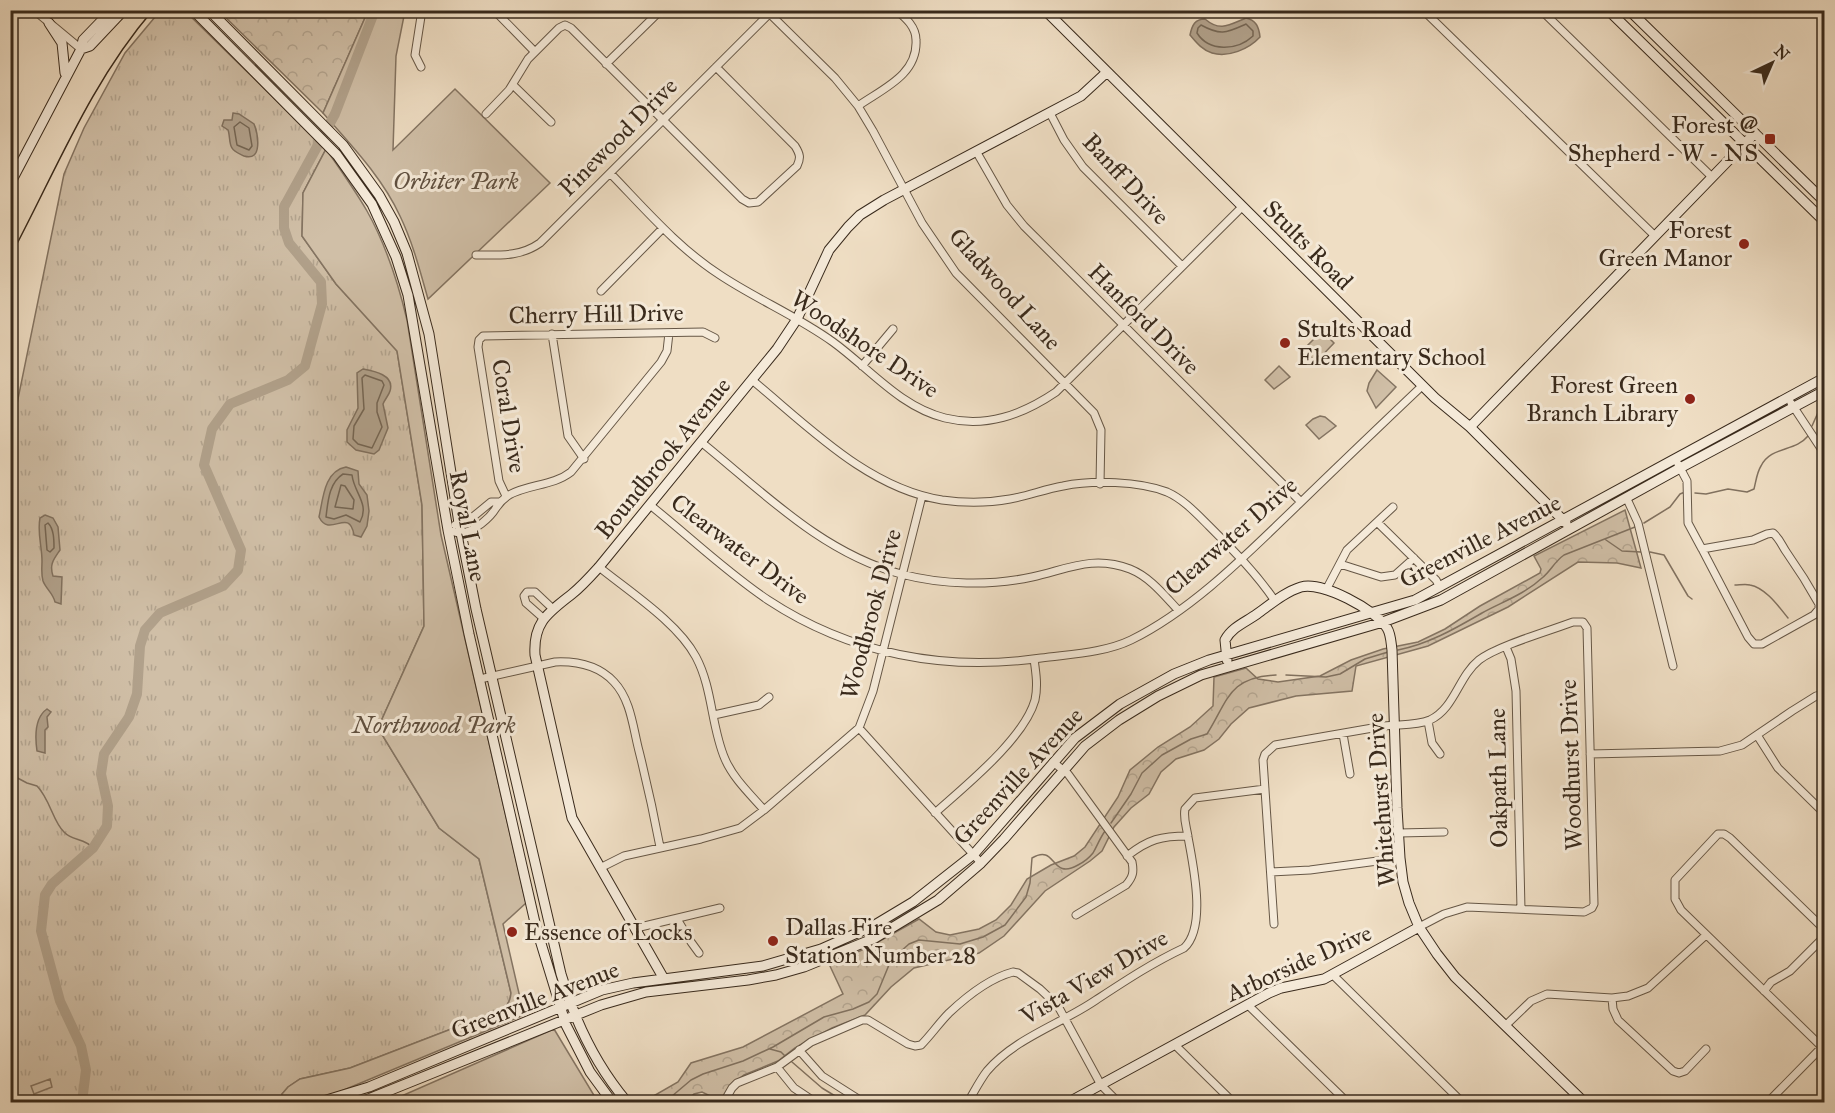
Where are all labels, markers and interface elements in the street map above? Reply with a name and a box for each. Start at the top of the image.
north arrow [1742,33,1802,93]
text: N [1771,41,1794,64]
street label: Pinewood Drive [552,71,684,203]
place label: Forest @ Shepherd - W - NS [1568,110,1758,168]
street label: Banff Drive [1076,127,1176,231]
marker: Forest @ Shepherd - W - NS [1763,132,1777,146]
park label: Orbiter Park [393,166,519,196]
street label: Stults Road [1257,194,1359,296]
place label: Forest Green Manor [1598,215,1733,273]
street label: Gladwood Lane [942,222,1068,356]
marker: Forest Green Manor [1737,237,1751,251]
street label: Hanford Drive [1082,257,1206,381]
street label: Woodshore Drive [785,283,945,405]
street label: Cherry Hill Drive [508,297,684,331]
place label: Stults Road Elementary School [1297,314,1486,372]
marker: Stults Road Elementary School [1278,336,1292,350]
street label: Coral Drive [485,357,533,475]
place label: Forest Green Branch Library [1526,370,1679,428]
street label: Boundbrook Avenue [589,371,737,545]
marker: Forest Green Branch Library [1683,392,1697,406]
street label: Royal Lane [443,468,493,584]
street label: Clearwater Drive [1159,470,1303,602]
street label: Clearwater Drive [665,487,815,611]
street label: Greenville Avenue [1394,487,1566,595]
street label: Woodbrook Drive [834,526,908,702]
street label: Woodhurst Drive [1553,679,1589,851]
street label: Greenville Avenue [947,701,1089,851]
street label: Oakpath Lane [1482,708,1514,848]
park label: Northwood Park [350,710,516,740]
street label: Whitehurst Drive [1360,712,1402,888]
place label: Dallas Fire Station Number 28 [785,912,976,970]
place label: Essence of Locks [524,917,692,947]
street label: Arborside Drive [1221,918,1376,1009]
street label: Vista View Drive [1014,923,1173,1032]
marker: Essence of Locks [505,925,519,939]
marker: Dallas Fire Station Number 28 [766,934,780,948]
street label: Greenville Avenue [447,954,623,1046]

